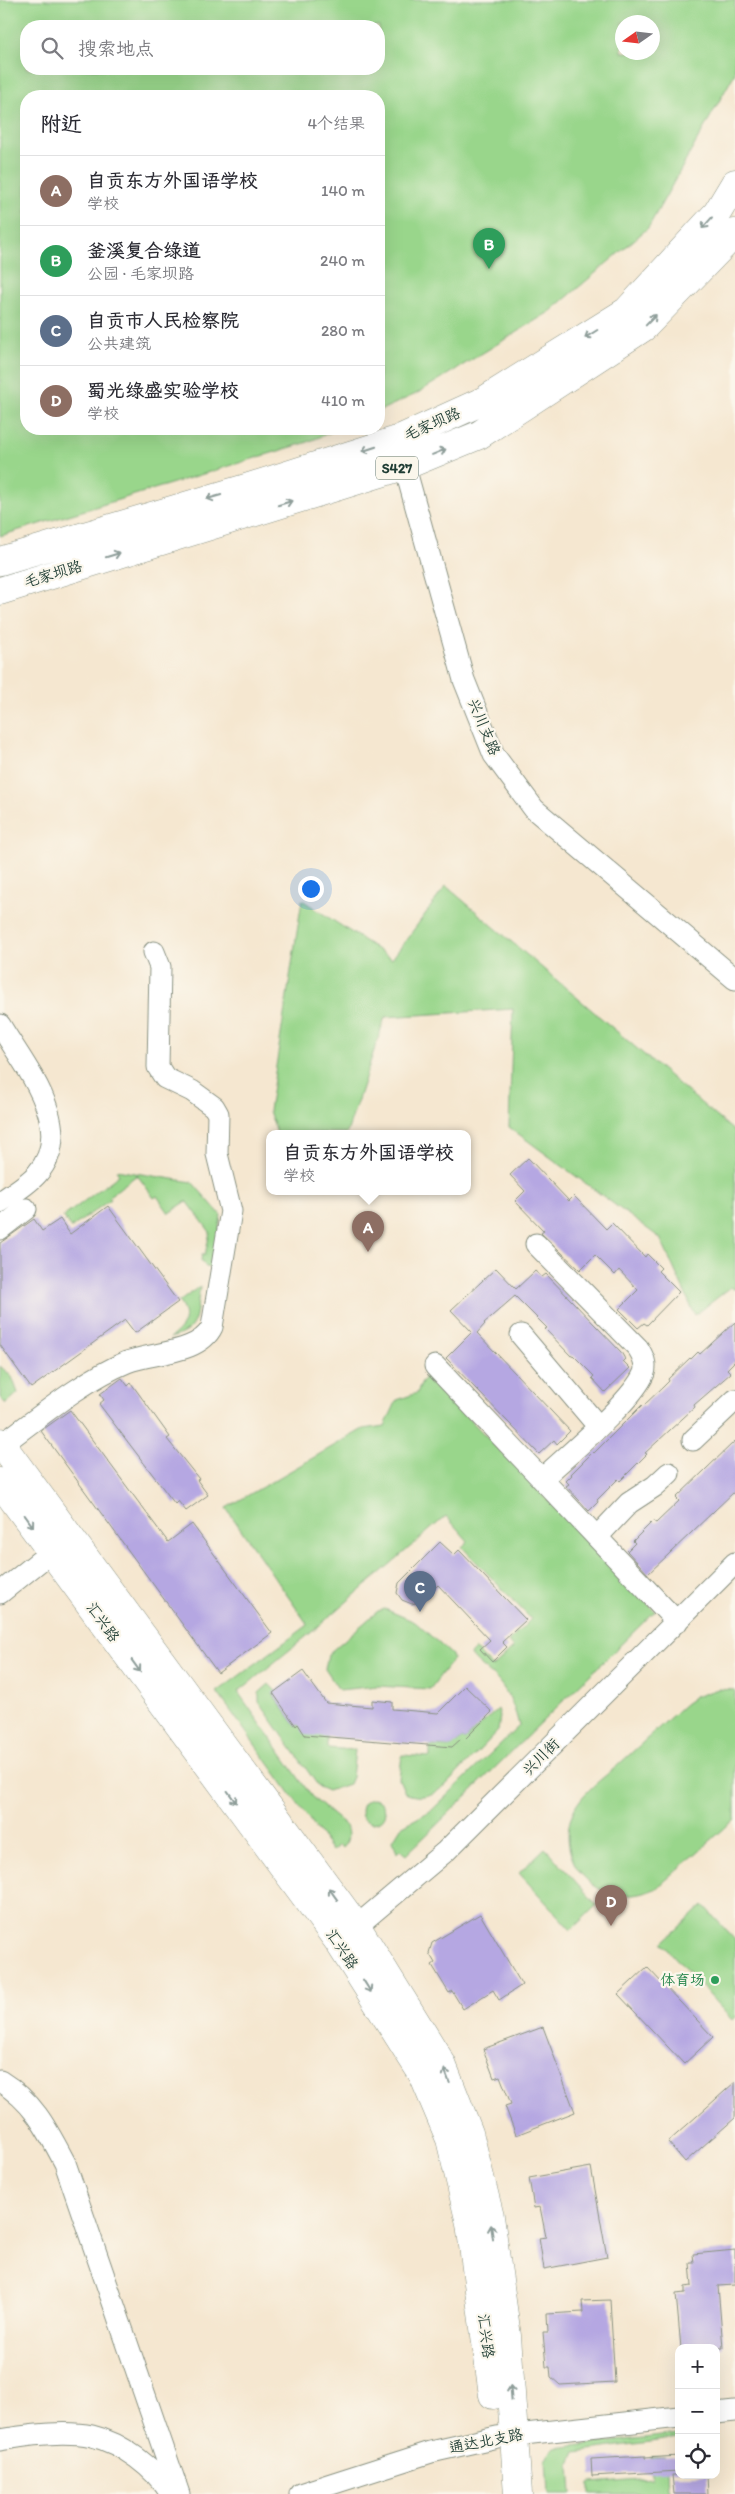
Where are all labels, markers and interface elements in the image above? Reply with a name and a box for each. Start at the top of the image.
north arrow [615,15,660,60]
search box [20,20,385,75]
icon: search [38,34,66,62]
text: 搜索地点 [78,37,154,60]
text: 附近 [40,111,82,136]
text: 4个结果 [307,114,365,133]
text: 自贡东方外国语学校 [87,169,258,192]
text: A [51,181,61,200]
text: 140 m [321,181,365,200]
text: 学校 [87,194,119,213]
one-way arrow [702,216,713,229]
pin: B [473,228,505,269]
text: 釜溪复合绿道 [87,239,201,262]
text: B [51,251,61,270]
text: 240 m [320,251,365,270]
text: 公园 · 毛家坝路 [87,264,194,283]
text: 自贡市人民检察院 [87,309,239,332]
one-way arrow [645,314,657,326]
text: C [51,321,61,340]
text: 280 m [321,321,365,340]
one-way arrow [584,329,598,339]
text: 公共建筑 [87,334,151,353]
text: 蜀光绿盛实验学校 [87,379,239,402]
text: D [51,391,61,410]
text: 410 m [321,391,365,410]
text: 学校 [87,404,119,423]
street label: 毛家坝路 [401,404,463,444]
one-way arrow [362,444,378,454]
one-way arrow [431,446,446,456]
road number: S427 [376,456,418,479]
one-way arrow [207,493,223,503]
one-way arrow [277,497,293,507]
one-way arrow [105,550,121,560]
street label: 毛家坝路 [22,557,84,591]
street label: 兴川支路 [464,696,504,758]
your location [298,876,324,902]
popup [266,1130,471,1195]
text: 自贡东方外国语学校 [283,1141,454,1164]
text: 学校 [283,1166,315,1185]
pin: A [352,1211,384,1252]
one-way arrow [24,1514,34,1528]
pin: C [404,1571,436,1612]
street label: 汇兴路 [82,1599,124,1645]
one-way arrow [131,1659,141,1673]
street label: 兴川街 [519,1735,563,1779]
one-way arrow [227,1790,237,1804]
pin: D [595,1885,627,1926]
one-way arrow [328,1887,338,1901]
street label: 汇兴路 [322,1925,362,1973]
place label: 体育场 [660,1971,705,1989]
marker: 体育场 [709,1974,721,1986]
one-way arrow [362,1979,372,1993]
one-way arrow [442,2069,451,2084]
one-way arrow [487,2224,497,2240]
street label: 汇兴路 [474,2313,498,2359]
map controls [675,2344,720,2479]
button: + [675,2344,720,2389]
one-way arrow [507,2385,516,2401]
button: − [675,2389,720,2434]
street label: 通达北支路 [447,2425,525,2457]
button: locate [675,2434,720,2479]

